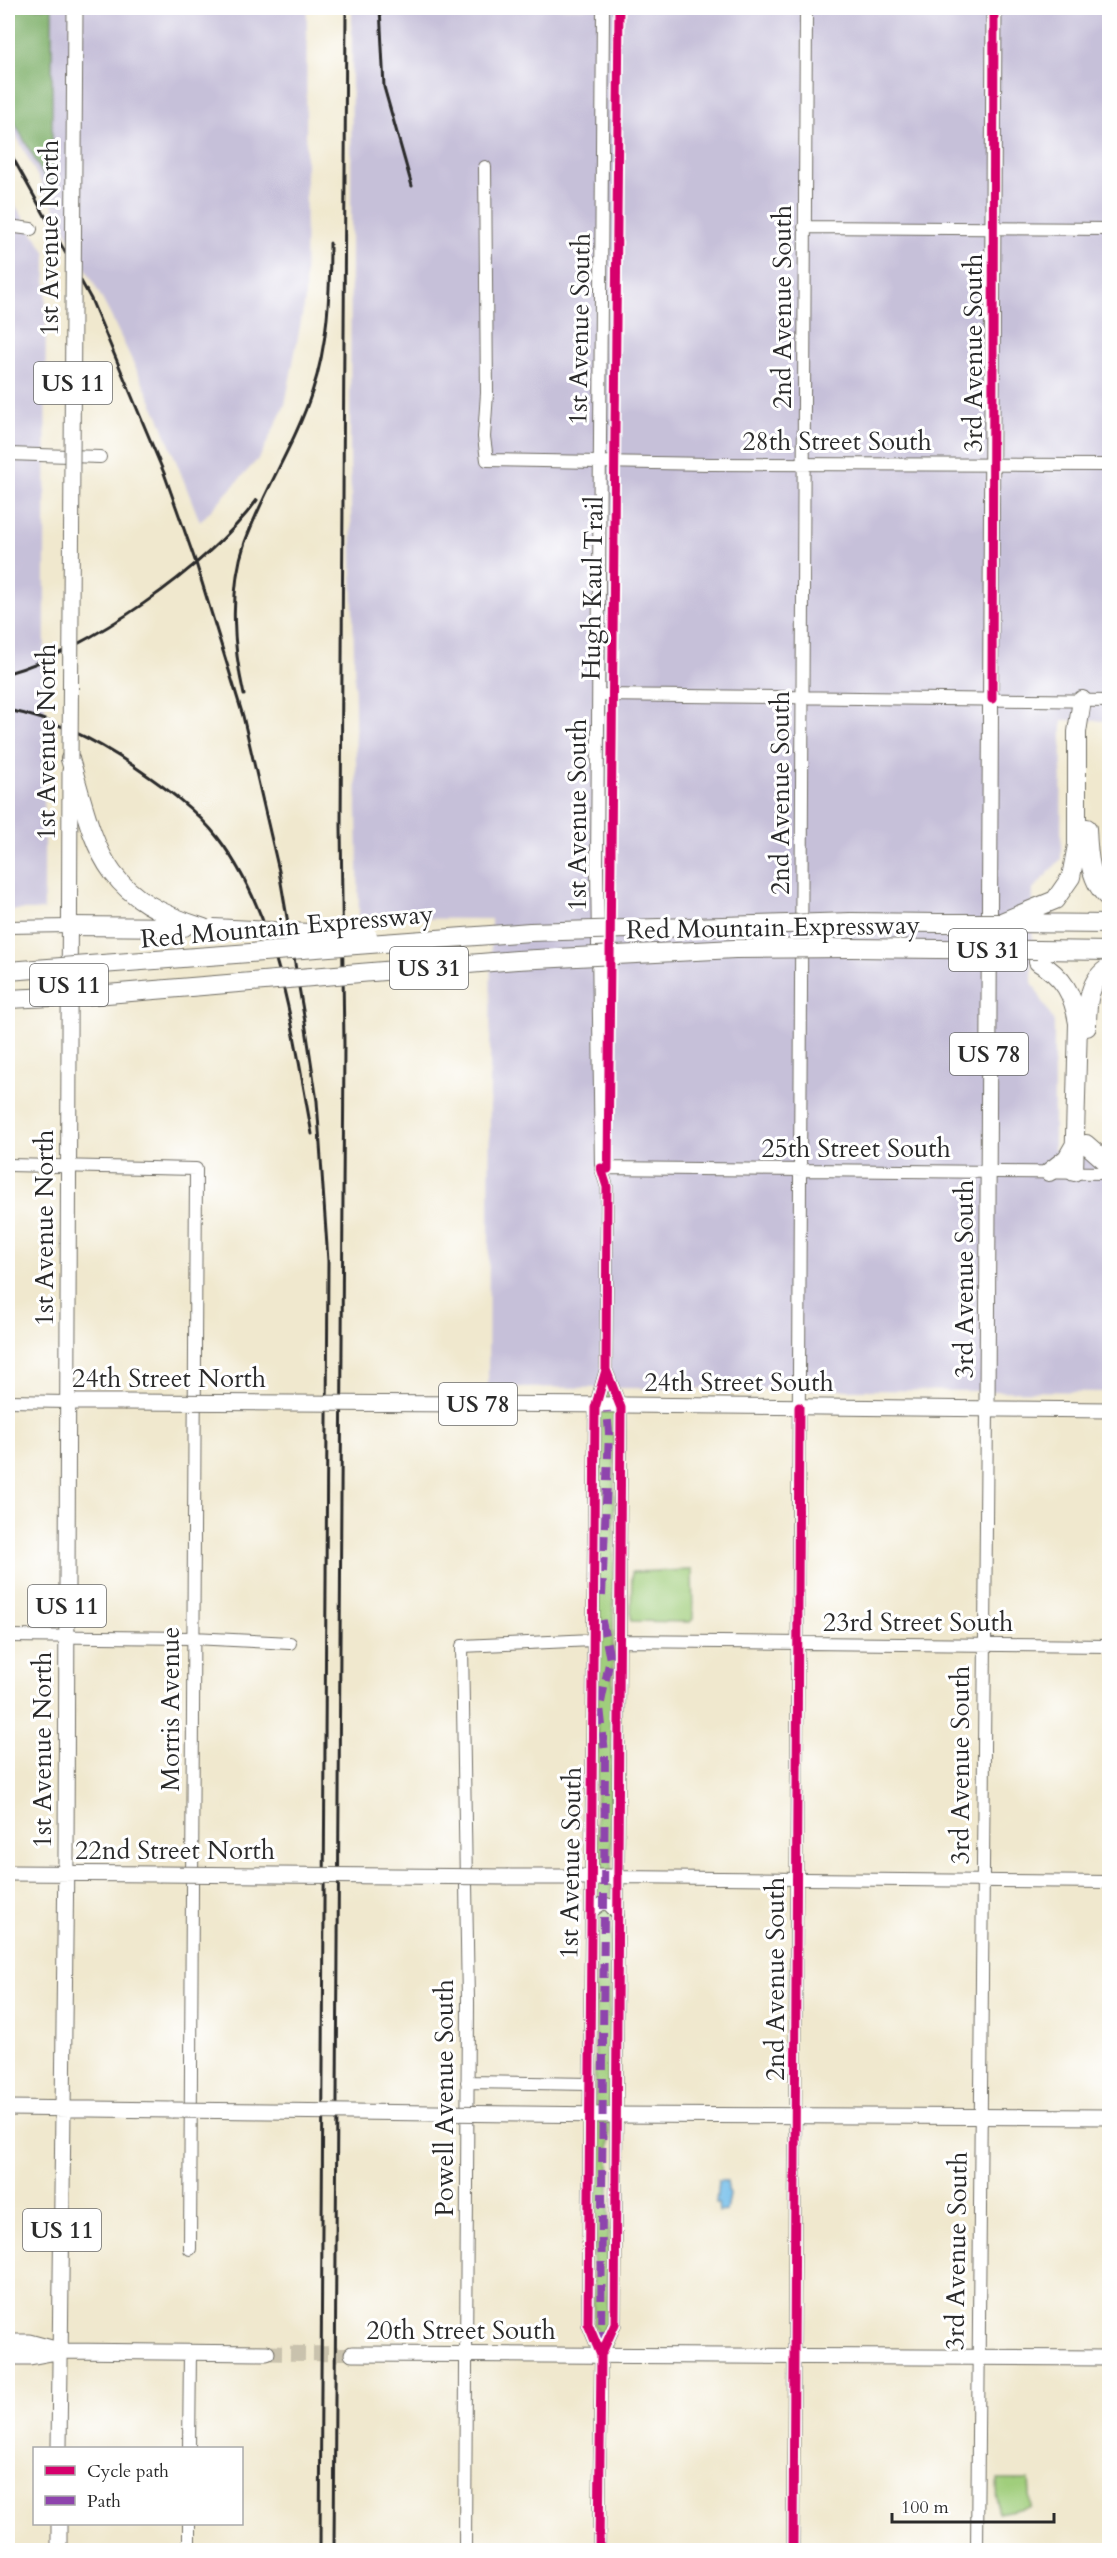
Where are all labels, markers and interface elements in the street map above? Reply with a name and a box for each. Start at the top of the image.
street label: 1st Avenue North [32,140,67,336]
street label: 2nd Avenue South [765,205,800,409]
street label: 1st Avenue South [560,233,599,425]
street label: 3rd Avenue South [956,254,991,452]
road number: US 11 [34,362,112,404]
street label: 28th Street South [742,424,932,459]
street label: Hugh Kaul Trail [573,495,612,680]
street label: 1st Avenue North [29,644,64,840]
street label: 2nd Avenue South [763,691,798,895]
street label: 1st Avenue South [560,719,595,911]
street label: Red Mountain Expressway [139,896,435,957]
street label: Red Mountain Expressway [626,907,921,948]
road number: US 31 [949,929,1027,971]
road number: US 31 [390,947,468,989]
road number: US 11 [30,964,108,1006]
road number: US 78 [950,1033,1028,1075]
street label: 1st Avenue North [27,1130,62,1326]
street label: 25th Street South [761,1131,951,1166]
street label: 3rd Avenue South [947,1180,982,1378]
street label: 24th Street North [72,1361,266,1396]
street label: 24th Street South [644,1365,834,1400]
road number: US 78 [439,1383,517,1425]
road number: US 11 [28,1585,106,1627]
street label: 23rd Street South [823,1605,1013,1640]
street label: Morris Avenue [153,1627,188,1791]
street label: 1st Avenue North [25,1652,60,1848]
street label: 3rd Avenue South [943,1666,978,1864]
street label: 1st Avenue South [551,1767,590,1959]
street label: 22nd Street North [75,1833,275,1868]
street label: 2nd Avenue South [758,1877,793,2081]
street label: Powell Avenue South [427,1979,462,2217]
street label: 3rd Avenue South [937,2151,976,2351]
road number: US 11 [23,2209,101,2251]
street label: 20th Street South [366,2313,556,2348]
legend [33,2447,243,2525]
text: Cycle path [87,2459,169,2484]
scale bar [892,2486,1054,2524]
text: Path [87,2489,121,2514]
text: 100 m [901,2495,949,2520]

